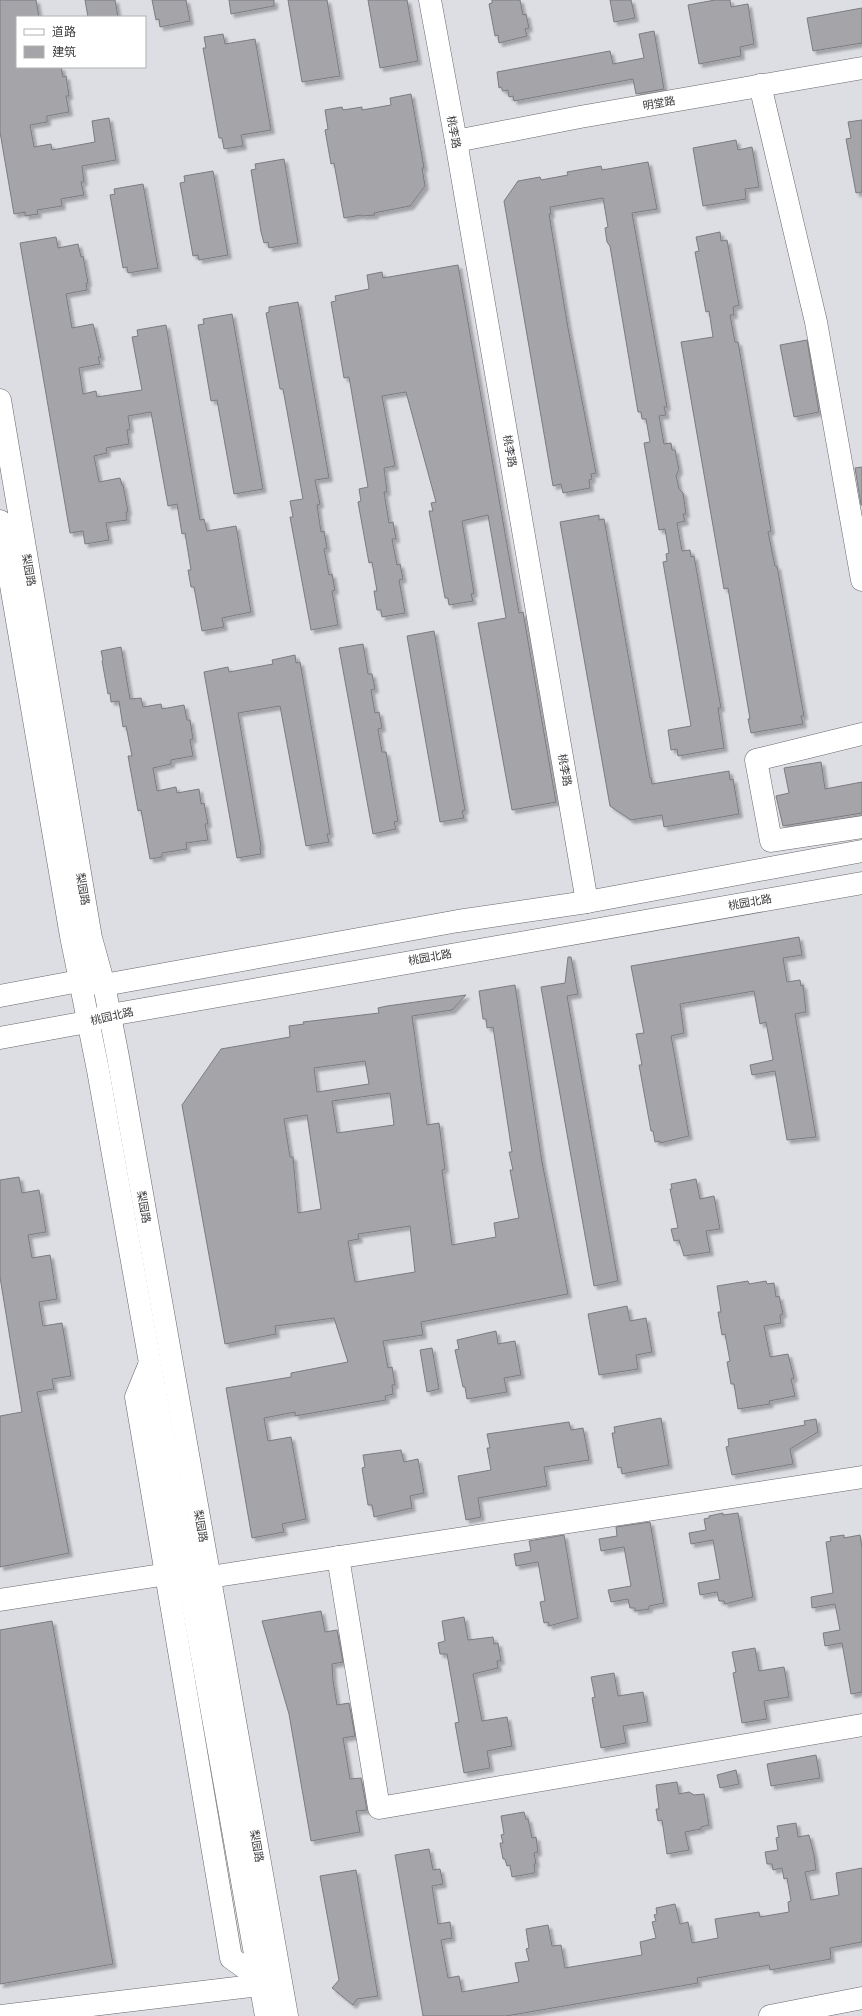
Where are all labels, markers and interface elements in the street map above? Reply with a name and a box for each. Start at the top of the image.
legend [16,16,146,68]
text: 道路 [52,25,76,39]
text: 建筑 [52,45,76,59]
street label: 明堂路 [642,94,676,113]
street label: 桃李路 [444,115,463,150]
street label: 桃李路 [500,434,519,468]
street label: 梨园路 [19,553,38,587]
street label: 桃李路 [555,753,574,787]
street label: 梨园路 [73,872,92,906]
street label: 桃园北路 [727,892,773,913]
street label: 桃园北路 [407,947,453,968]
street label: 桃园北路 [89,1005,135,1028]
street label: 梨园路 [134,1190,153,1224]
street label: 梨园路 [191,1509,210,1543]
street label: 梨园路 [247,1829,266,1863]

